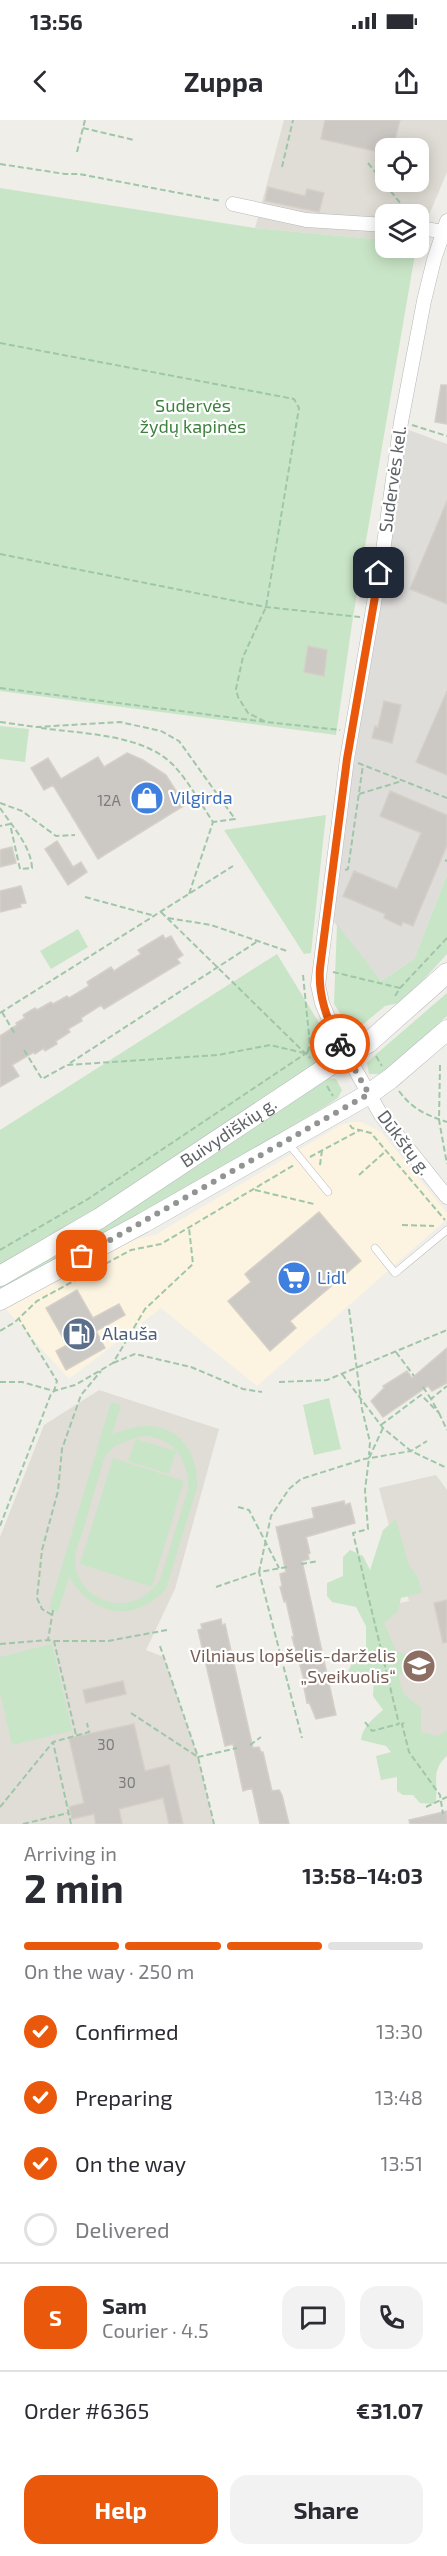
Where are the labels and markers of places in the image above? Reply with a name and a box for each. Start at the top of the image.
pin [353,547,404,598]
shop icon: Vilgirda [129,780,165,816]
place label: Vilgirda [170,786,233,808]
pin [56,1230,107,1281]
supermarket icon: Lidl [276,1260,312,1296]
place label: Lidl [317,1266,347,1288]
fuel station icon: Alauša [61,1316,97,1352]
place label: Alauša [102,1322,158,1344]
place label: Vilniaus lopšelis-darželis „Sveikuolis“ [190,1644,396,1687]
school or university icon: Vilniaus lopšelis-darželis „Sveikuolis“ [401,1648,437,1684]

